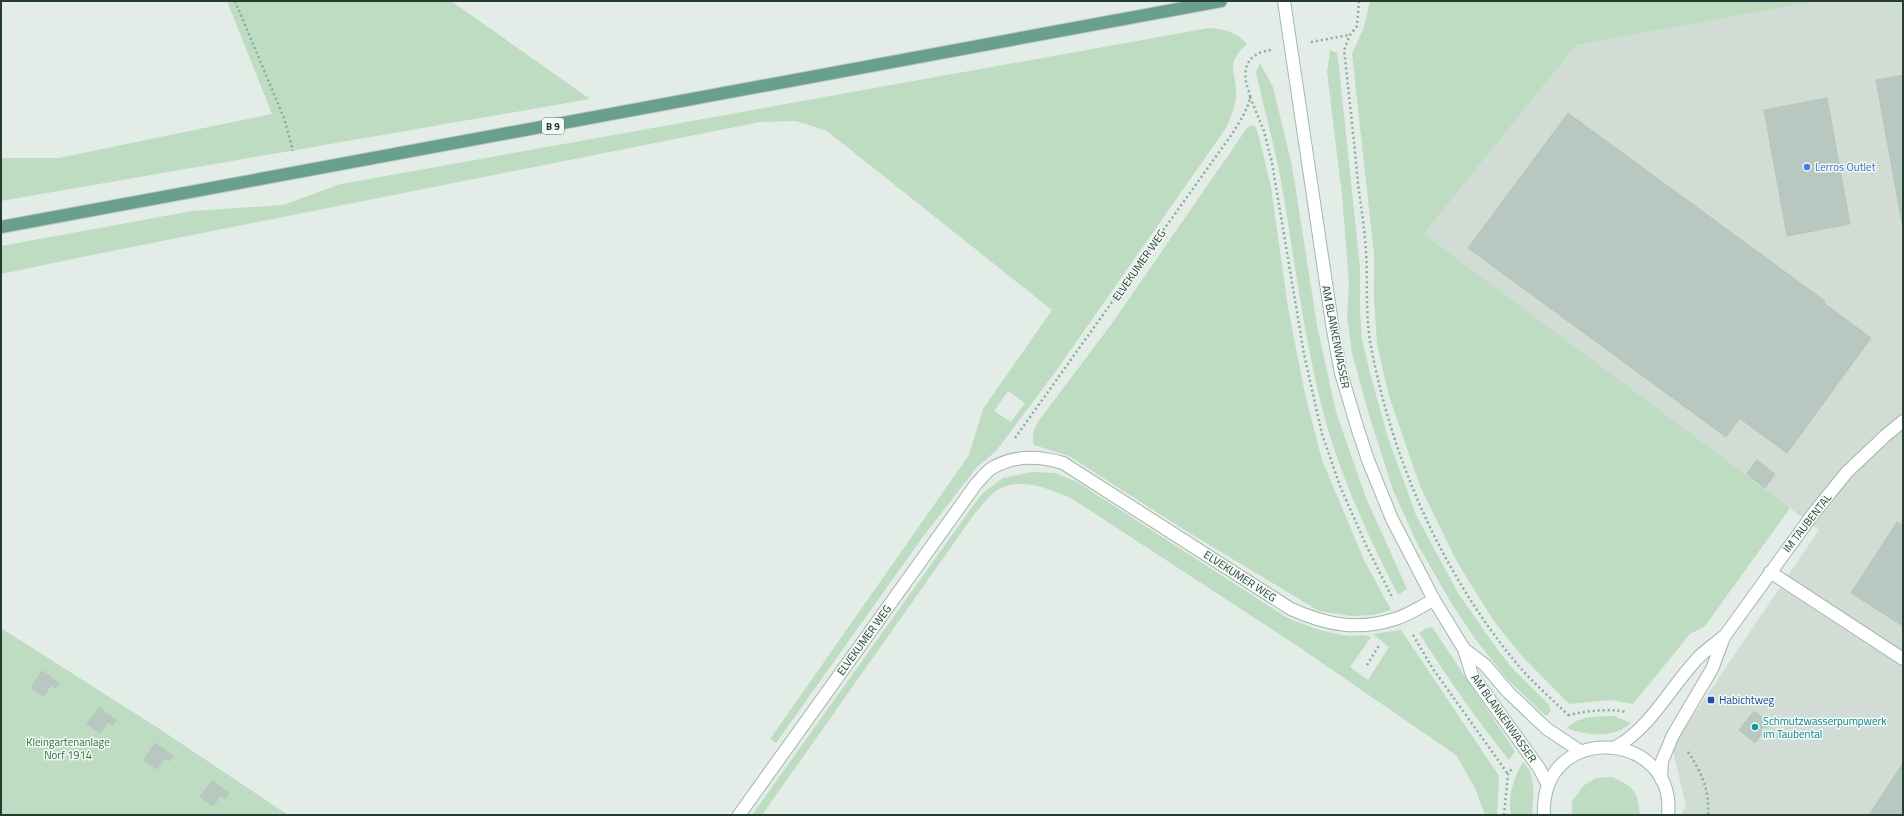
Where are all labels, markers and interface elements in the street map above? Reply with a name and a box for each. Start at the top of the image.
road number: B 9 [542,118,564,134]
place label: Lerros Outlet [1815,159,1876,175]
marker: Lerros Outlet [1802,162,1812,172]
street label: ELVEKUMER WEG [1108,226,1170,304]
street label: AM BLANKENWASSER [1318,284,1354,390]
street label: IM TAUBENTAL [1779,490,1835,556]
street label: ELVEKUMER WEG [1201,547,1280,606]
street label: ELVEKUMER WEG [833,601,895,679]
street label: AM BLANKENWASSER [1467,670,1541,766]
place label: Habichtweg [1719,692,1775,708]
marker: Habichtweg [1706,695,1716,705]
place label: Schmutzwasserpumpwerk im Taubental [1763,713,1887,742]
marker: Schmutzwasserpumpwerk im Taubental [1750,722,1760,732]
park label: Kleingartenanlage Norf 1914 [26,734,110,763]

